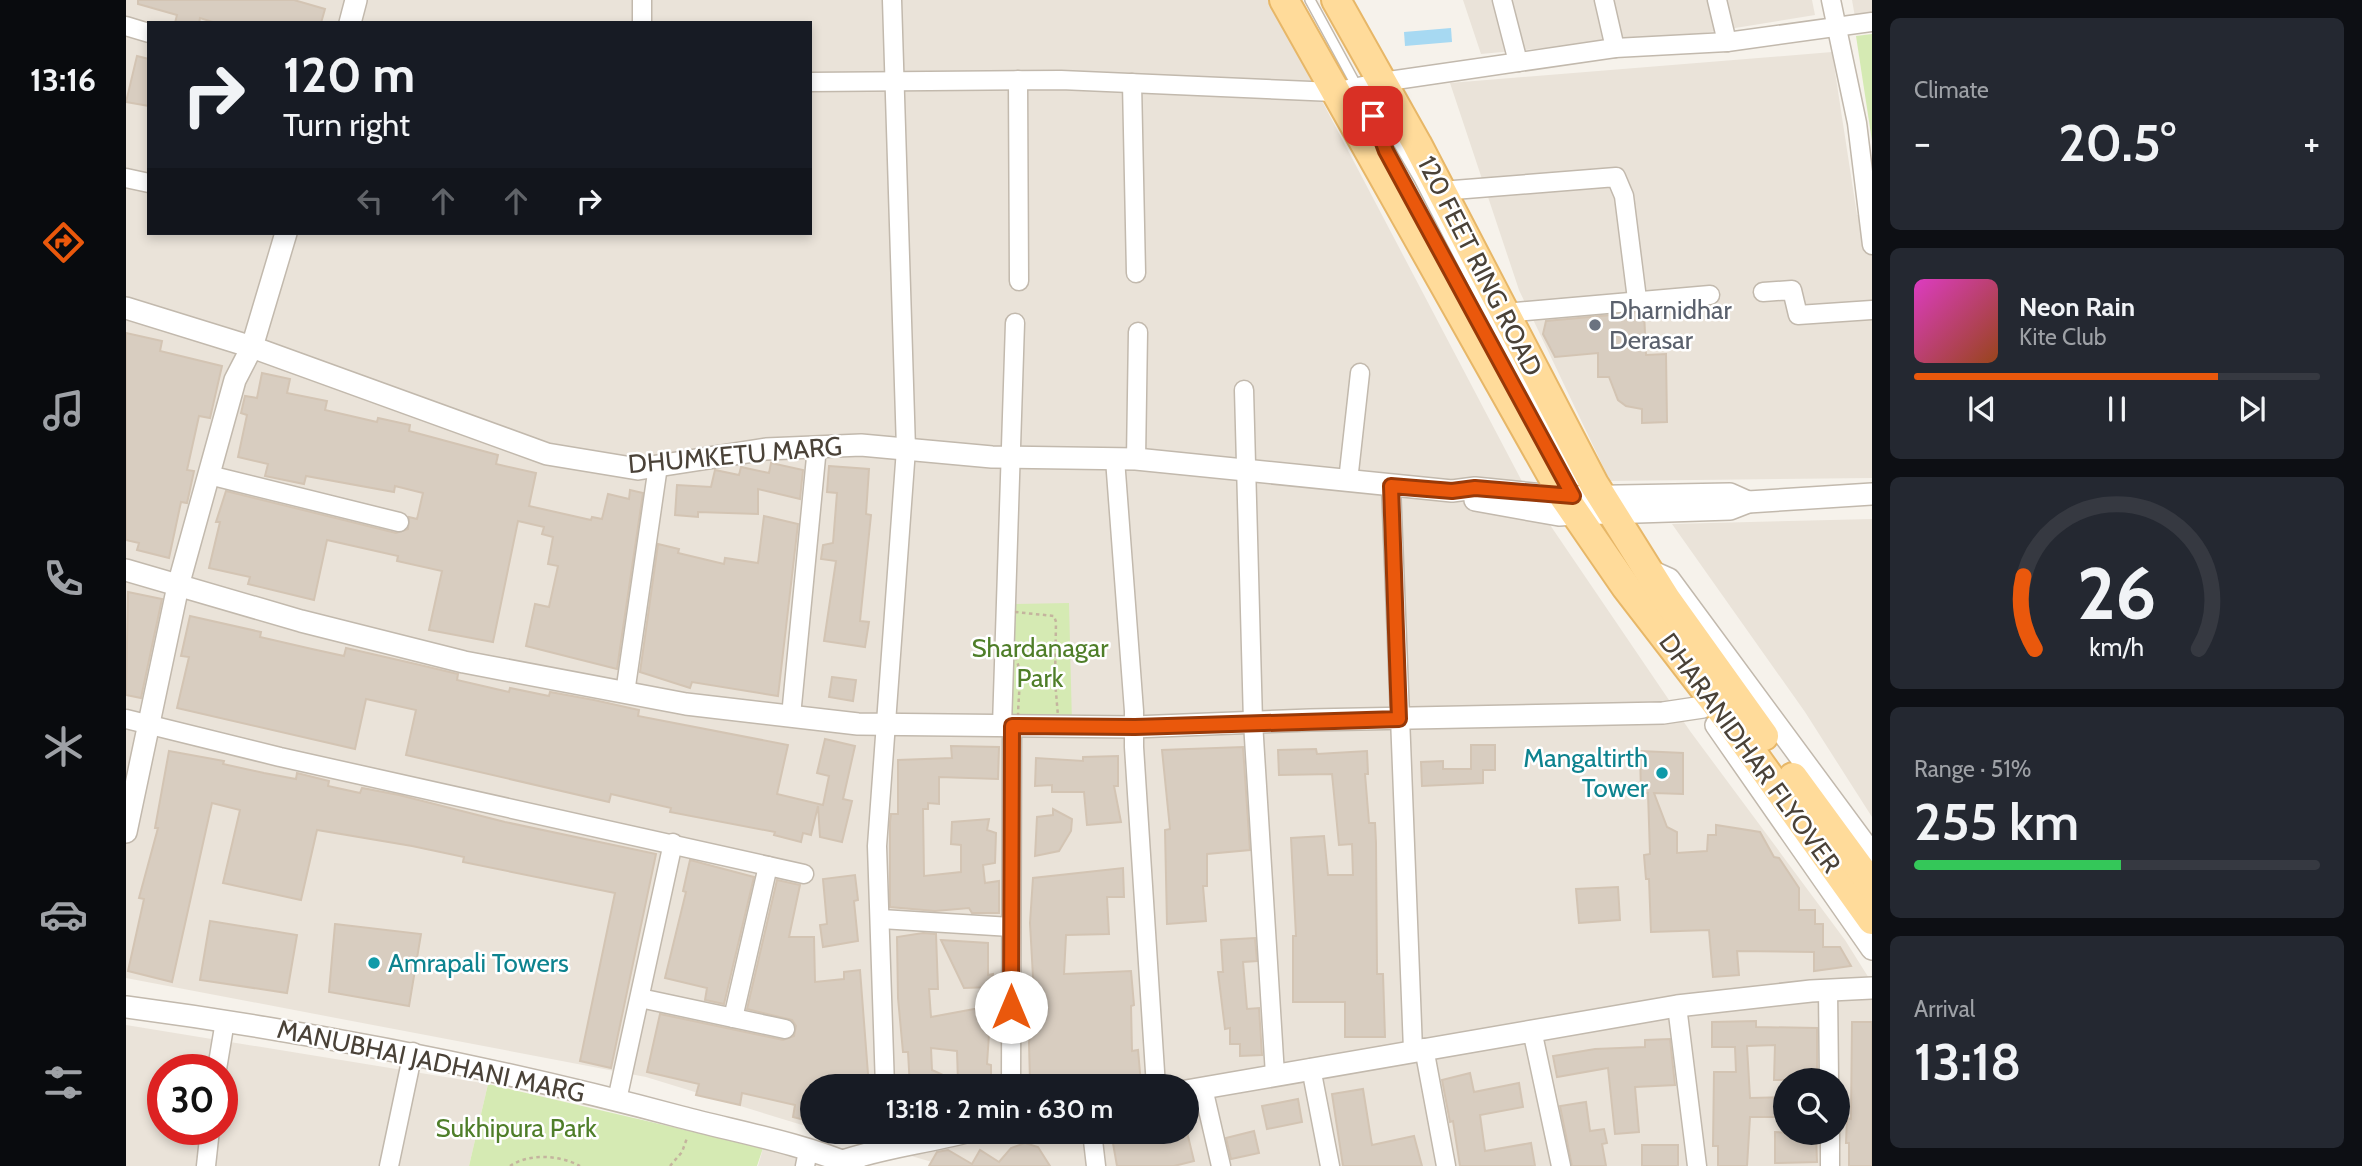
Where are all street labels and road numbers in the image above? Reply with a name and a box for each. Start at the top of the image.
street label: 120 FEET RING ROAD [1411,151,1549,381]
street label: DHUMKETU MARG [627,430,843,480]
street label: DHARANIDHAR FLYOVER [1652,627,1848,879]
street label: MANUBHAI JADHANI MARG [274,1013,588,1109]

